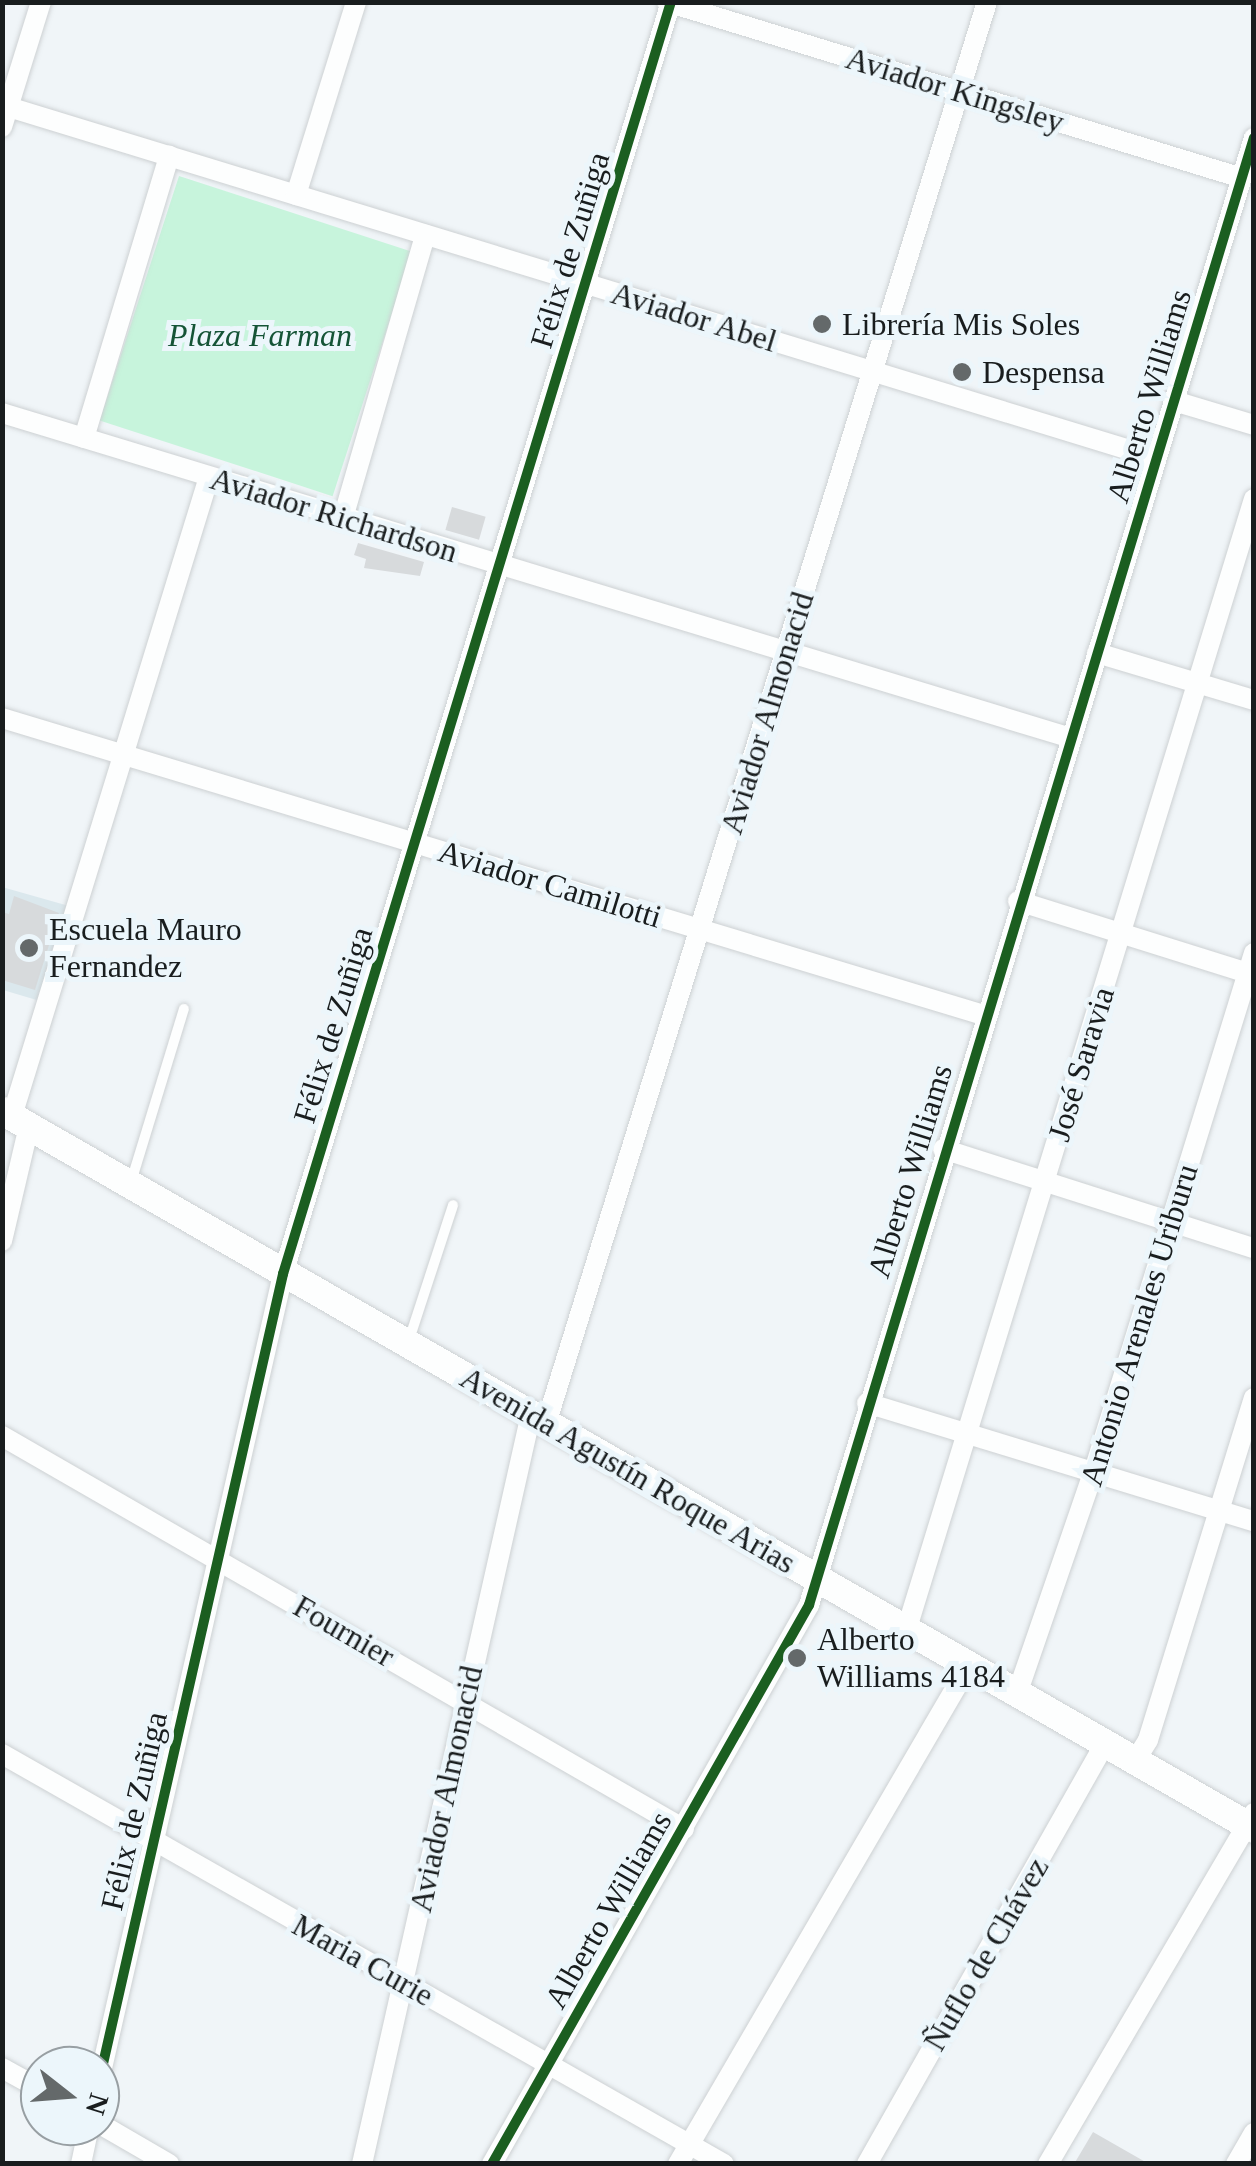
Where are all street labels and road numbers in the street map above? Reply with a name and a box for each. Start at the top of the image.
street label: Aviador Kingsley [841,39,1069,141]
street label: Félix de Zuñiga [522,148,618,352]
street label: Aviador Abel [606,273,782,361]
street label: Alberto Williams [1098,284,1200,508]
street label: Aviador Richardson [206,459,462,571]
street label: Aviador Almonacid [712,587,822,839]
street label: Aviador Camilotti [434,832,666,936]
street label: Félix de Zuñiga [285,923,381,1127]
street label: José Saravia [1039,982,1123,1146]
street label: Alberto Williams [859,1059,961,1283]
street label: Antonio Arenales Uriburu [1072,1159,1206,1491]
street label: Avenida Agustín Roque Arias [452,1357,804,1583]
street label: Fournier [287,1587,401,1675]
street label: Aviador Almonacid [401,1661,491,1917]
street label: Félix de Zuñiga [93,1708,175,1914]
street label: Alberto Williams [536,1804,680,2016]
street label: Ñuflo de Chávez [915,1851,1057,2057]
street label: Maria Curie [286,1906,440,2014]

